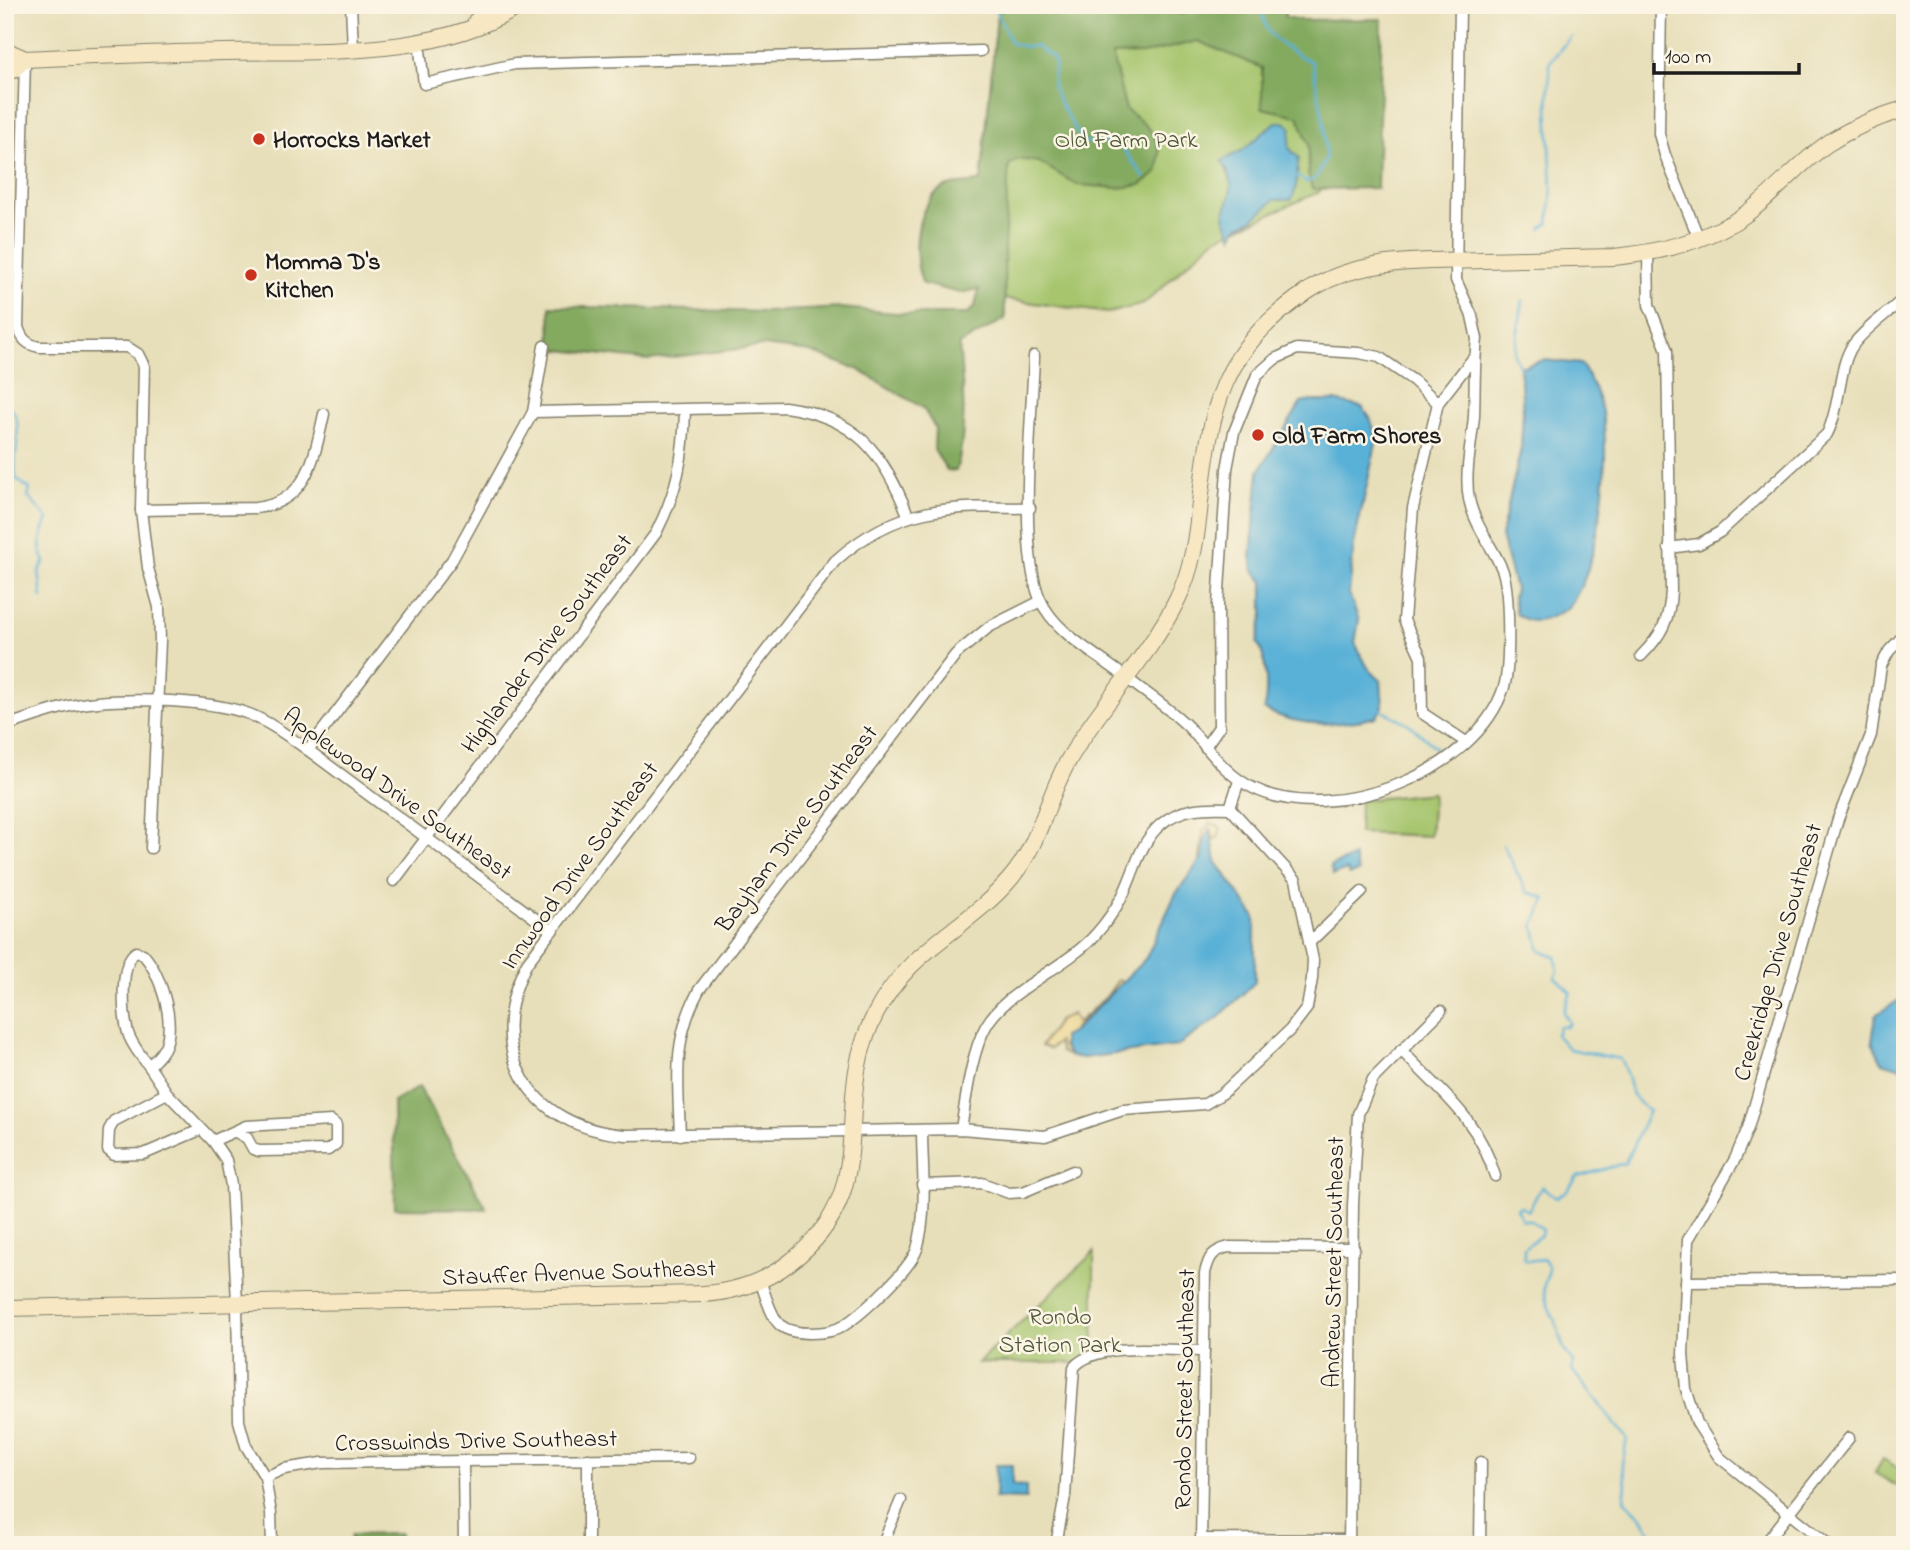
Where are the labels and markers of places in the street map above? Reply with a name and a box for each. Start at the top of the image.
place label: Horrocks Market [273,124,431,159]
marker: Horrocks Market [251,131,267,147]
place label: Momma D's Kitchen [265,246,381,309]
marker: Momma D's Kitchen [243,267,259,283]
place label: Old Farm Shores [1272,420,1442,455]
marker: Old Farm Shores [1250,427,1266,443]

